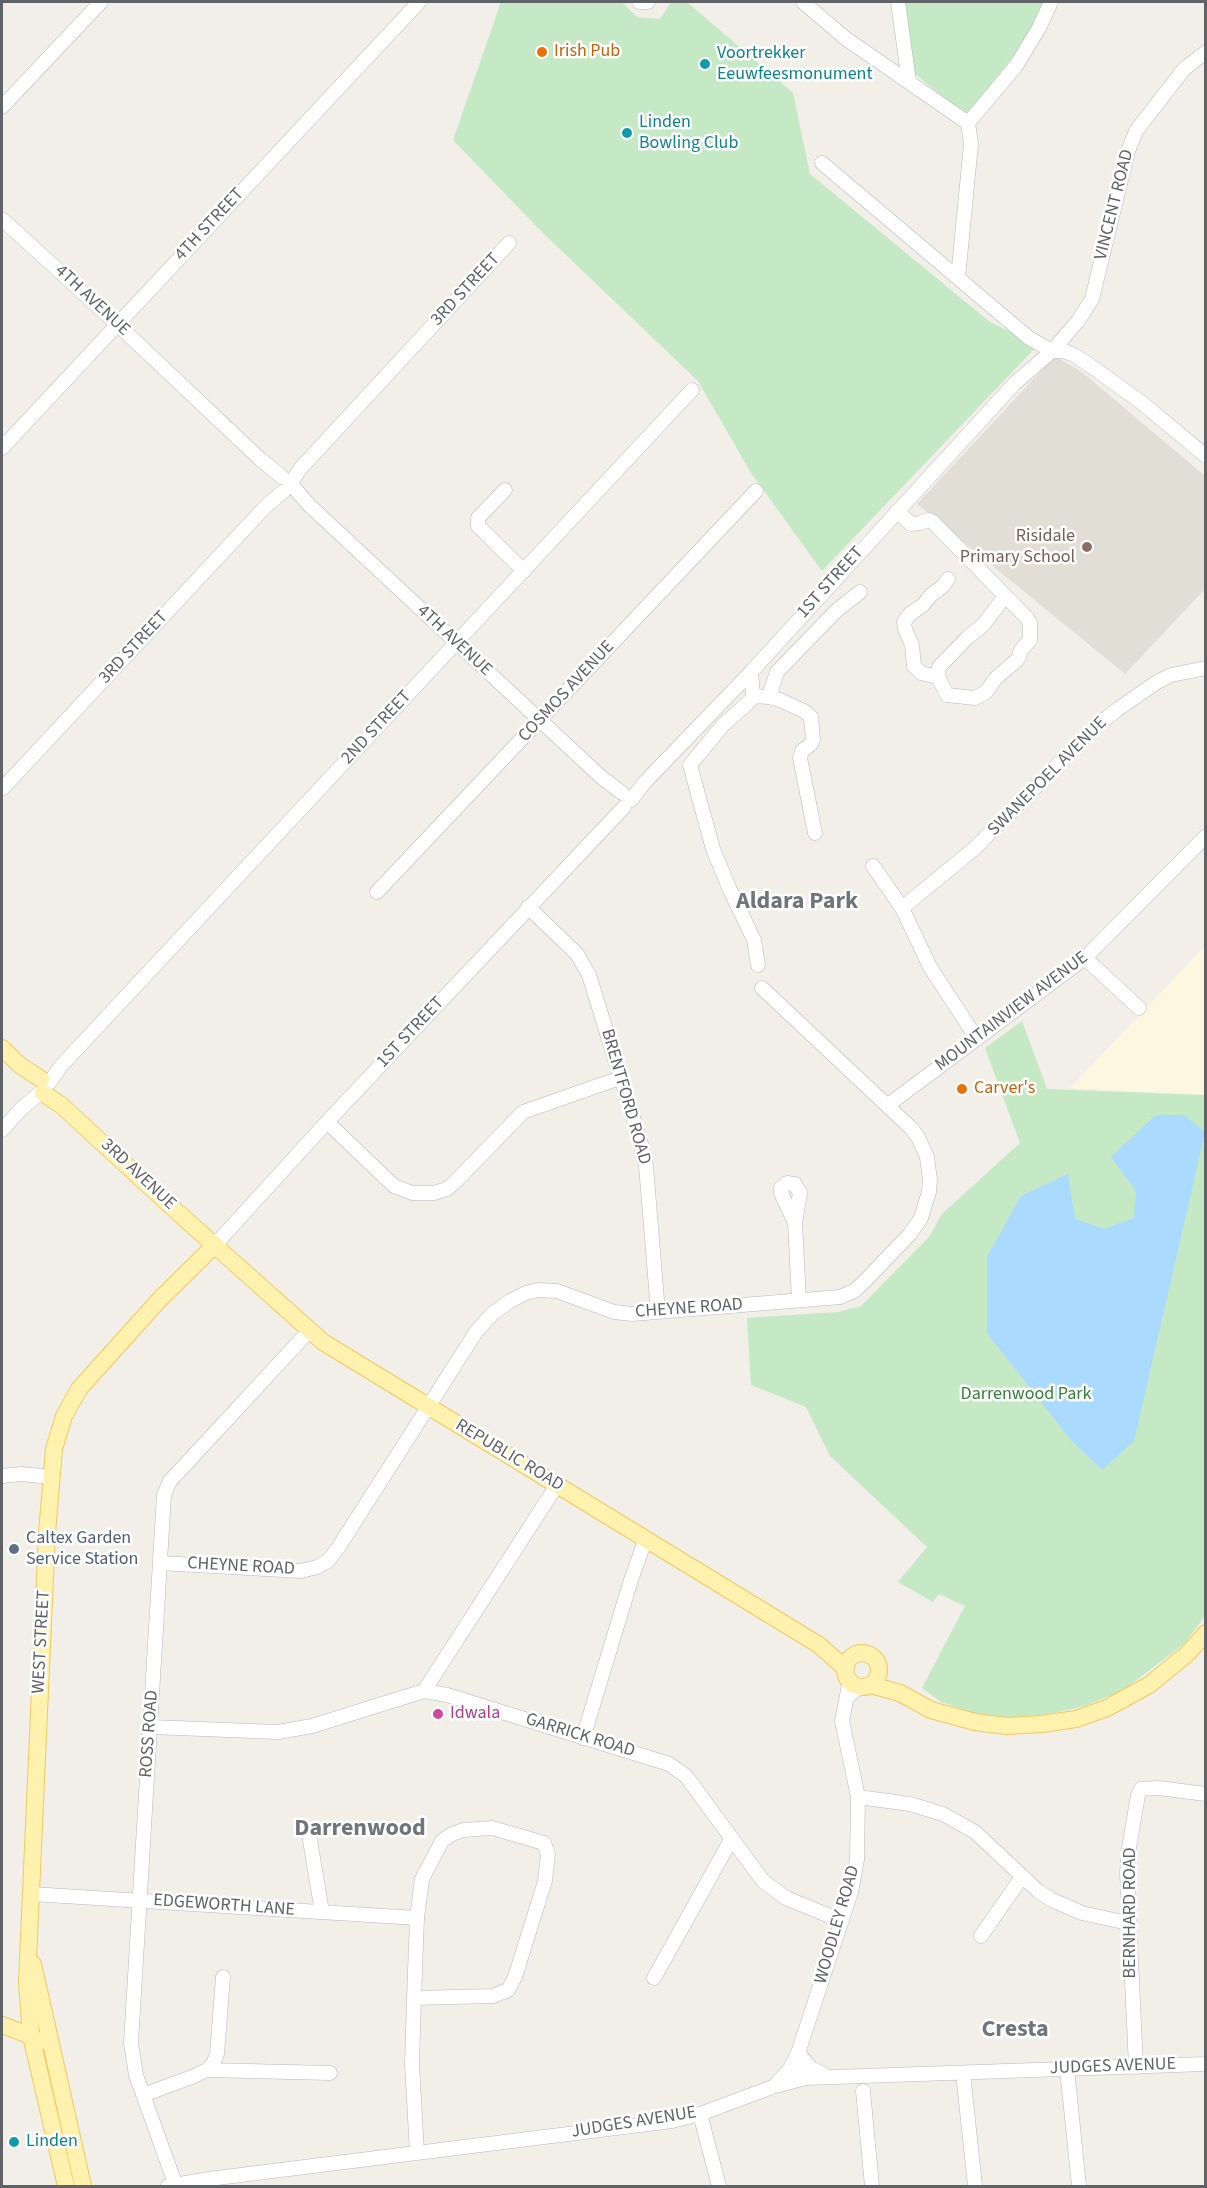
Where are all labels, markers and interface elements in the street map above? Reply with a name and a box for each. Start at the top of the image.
place label: Irish Pub [554,41,620,63]
place label: Voortrekker Eeuwfeesmonument [717,43,873,86]
marker: Irish Pub [535,45,549,59]
marker: Voortrekker Eeuwfeesmonument [698,57,712,71]
place label: Linden Bowling Club [639,112,738,154]
marker: Linden Bowling Club [620,126,634,140]
street label: VINCENT ROAD [1091,147,1139,263]
street label: 4TH STREET [171,184,249,266]
street label: 3RD STREET [427,249,505,331]
street label: 4TH AVENUE [50,261,134,341]
place label: Risidale Primary School [960,526,1075,568]
marker: Risidale Primary School [1080,540,1094,554]
street label: 1ST STREET [793,543,869,623]
street label: 4TH AVENUE [412,601,496,681]
street label: 3RD STREET [95,607,173,689]
street label: COSMOS AVENUE [515,637,619,747]
street label: 2ND STREET [337,687,417,769]
street label: SWANEPOEL AVENUE [984,713,1112,841]
district label: Aldara Park [736,889,858,917]
street label: MOUNTAINVIEW AVENUE [931,948,1093,1076]
street label: 1ST STREET [373,993,449,1073]
street label: BRENTFORD ROAD [595,1027,655,1167]
place label: Carver's [974,1078,1035,1100]
marker: Carver's [955,1082,969,1096]
street label: 3RD AVENUE [96,1135,180,1215]
street label: CHEYNE ROAD [635,1294,743,1324]
park label: Darrenwood Park [961,1384,1091,1406]
street label: REPUBLIC ROAD [451,1415,567,1497]
place label: Caltex Garden Service Station [26,1528,138,1570]
marker: Caltex Garden Service Station [7,1542,21,1556]
street label: CHEYNE ROAD [187,1553,295,1581]
street label: WEST STREET [28,1590,56,1694]
street label: ROSS ROAD [136,1690,164,1778]
place label: Idwala [450,1703,500,1725]
marker: Idwala [431,1707,445,1721]
street label: GARRICK ROAD [523,1709,637,1763]
district label: Darrenwood [294,1816,426,1844]
street label: BERNHARD ROAD [1120,1847,1142,1979]
street label: WOODLEY ROAD [811,1863,865,1987]
street label: EDGEWORTH LANE [153,1890,295,1922]
district label: Cresta [981,2017,1049,2045]
street label: JUDGES AVENUE [1050,2054,1176,2080]
street label: JUDGES AVENUE [570,2102,698,2144]
place label: Linden [26,2131,78,2153]
marker: Linden [7,2135,21,2149]

